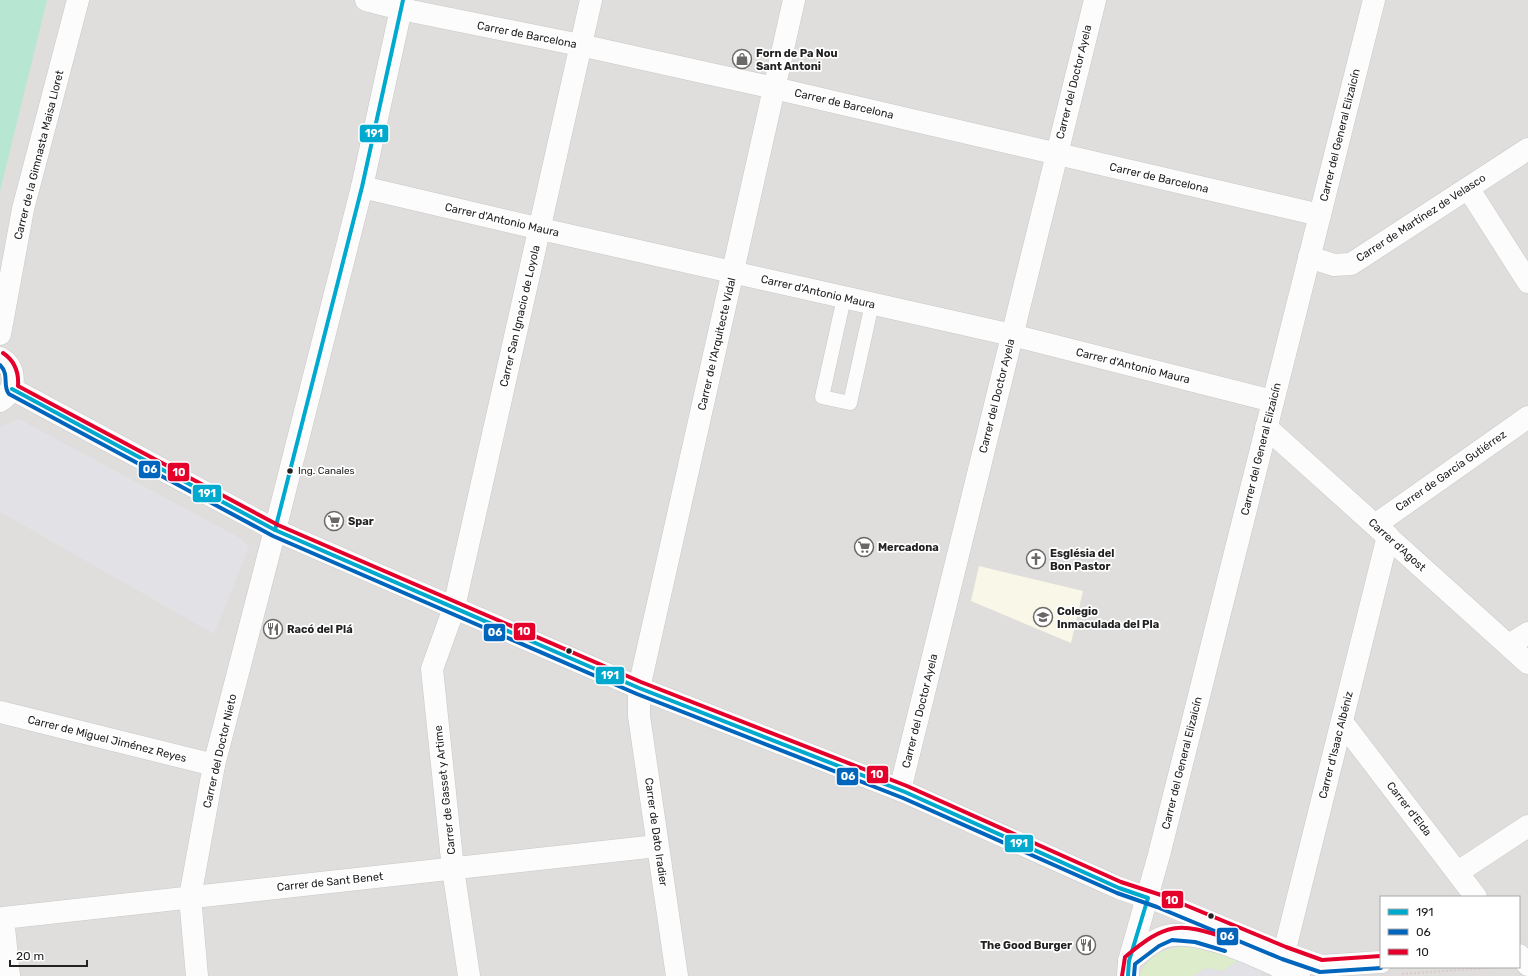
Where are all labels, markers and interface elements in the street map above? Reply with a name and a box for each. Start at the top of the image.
street label: Carrer de Barcelona [476,19,578,51]
street label: Carrer del Doctor Ayela [1054,24,1094,140]
place label: Forn de Pa Nou Sant Antoni [756,47,837,73]
shop icon: Forn de Pa Nou Sant Antoni [731,48,753,70]
street label: Carrer del General Elizaicín [1317,67,1363,203]
street label: Carrer de la Gimnasta Maisa Lloret [12,68,67,241]
street label: Carrer de Barcelona [793,86,895,122]
line badge: 191 [359,124,389,143]
text: 191 [365,127,383,140]
street label: Carrer de Barcelona [1108,160,1210,196]
street label: Carrer de Martínez de Velasco [1354,171,1488,265]
street label: Carrer d'Antonio Maura [443,200,561,240]
street label: Carrer San Ignacio de Loyola [497,244,543,388]
street label: Carrer d'Antonio Maura [759,272,877,312]
street label: Carrer de l'Arquitecte Vidal [695,276,739,412]
street label: Carrer del Doctor Ayela [977,338,1017,454]
street label: Carrer d'Antonio Maura [1075,346,1191,386]
street label: Carrer del General Elizaicín [1238,381,1284,517]
street label: Carrer de García Gutiérrez [1393,428,1509,514]
line badge: 06 [138,460,161,479]
line badge: 10 [167,462,190,482]
text: 06 [143,463,157,476]
place label: Ing. Canales [298,465,355,477]
text: 10 [173,466,185,479]
marker: Ing. Canales [285,466,295,476]
line badge: 191 [192,484,222,503]
text: 191 [198,487,216,500]
supermarket icon: Spar [323,510,345,532]
place label: Spar [348,515,374,528]
street label: Carrer d'Agost [1366,516,1429,575]
supermarket icon: Mercadona [853,536,875,558]
place label: Mercadona [878,541,939,554]
place label: Església del Bon Pastor [1050,547,1114,573]
church icon: Església del Bon Pastor [1025,548,1047,570]
place label: Colegio Inmaculada del Pla [1057,605,1159,631]
school or university icon: Colegio Inmaculada del Pla [1032,606,1054,628]
restaurant icon: Racó del Plá [262,618,284,640]
line badge: 10 [513,622,536,641]
place label: Racó del Plá [287,623,353,636]
line badge: 06 [483,623,506,642]
text: 10 [518,625,530,638]
text: 06 [488,626,502,639]
unlabelled marker [564,646,574,656]
street label: Carrer del Doctor Ayela [900,653,940,769]
line badge: 191 [595,666,625,685]
text: 191 [601,669,619,682]
street label: Carrer d'Isaac Albéniz [1316,690,1356,800]
street label: Carrer del Doctor Nieto [201,693,239,809]
street label: Carrer del General Elizaicín [1159,695,1205,831]
street label: Carrer de Miguel Jiménez Reyes [26,713,188,765]
street label: Carrer de Gasset y Artime [432,725,458,855]
line badge: 10 [866,765,889,784]
line badge: 06 [836,767,859,786]
text: 10 [871,768,883,781]
text: 06 [841,770,855,783]
street label: Carrer de Dato Iradier [642,777,670,888]
street label: Carrer d'Elda [1384,779,1434,839]
line badge: 191 [1004,834,1034,853]
text: 191 [1010,837,1028,850]
street label: Carrer de Sant Benet [276,870,385,894]
line badge: 10 [1161,890,1184,909]
text: 10 [1166,894,1178,907]
legend [1380,896,1520,968]
text: 191 [1416,905,1433,919]
unlabelled marker [1206,911,1216,921]
text: 06 [1416,925,1431,939]
line badge: 06 [1216,927,1239,946]
text: 06 [1220,930,1234,943]
restaurant icon: The Good Burger [1075,934,1097,956]
place label: The Good Burger [980,939,1072,952]
scale bar [10,942,87,968]
text: 10 [1416,945,1429,959]
text: 20 m [16,949,44,963]

